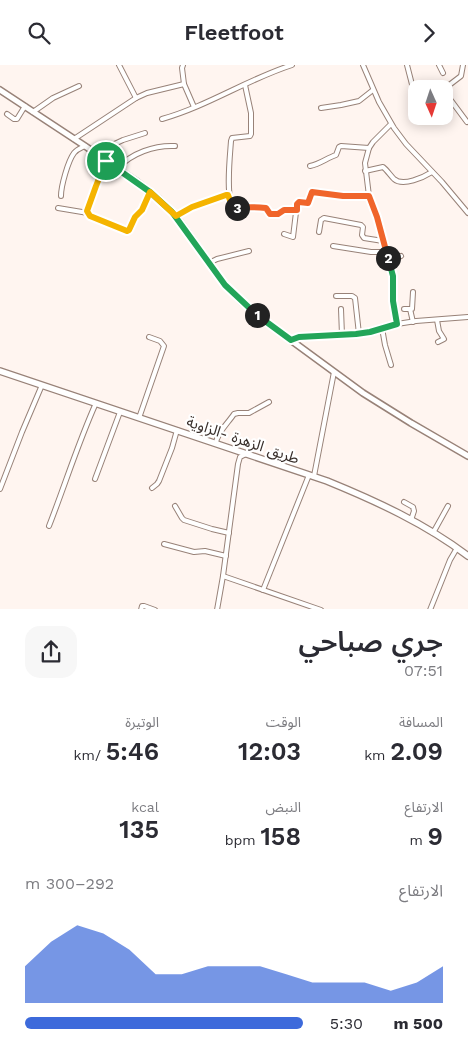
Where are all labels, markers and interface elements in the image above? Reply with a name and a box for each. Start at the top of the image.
icon: search [25,19,53,47]
icon: forward [415,19,443,47]
text: Fleetfoot [184,20,284,45]
north arrow [408,80,452,125]
map controls [408,80,453,125]
pin [85,140,127,182]
icon: arrive [92,147,120,175]
pin: 3 [224,195,250,221]
text: 3 [233,200,242,216]
pin: 2 [376,245,400,271]
text: 2 [384,250,393,266]
pin: 1 [244,303,270,327]
text: 1 [254,307,261,323]
street label: طريق الزهرة -الزاوية [184,412,302,469]
text: جري صباحي [298,625,443,658]
button: share [25,626,77,678]
text: 07:51 [404,661,443,680]
text: الوتيرة [125,714,159,730]
text: الوقت [266,714,301,730]
text: المسافة [399,714,443,730]
text: 5:46 [106,737,159,766]
text: 12:03 [238,737,301,766]
text: 2.09 [390,737,443,766]
text: /km [74,747,106,763]
text: km [364,747,390,763]
text: kcal [131,799,159,815]
text: النبض [265,799,301,815]
text: الارتفاع [405,799,443,815]
text: 135 [119,815,159,844]
text: 158 [260,822,301,851]
text: 9 [428,822,443,851]
text: bpm [225,832,260,848]
text: m [409,832,428,848]
text: 292–300 m [25,874,114,893]
text: الارتفاع [399,881,443,900]
text: 5:30 [330,1014,363,1033]
text: 500 m [393,1014,443,1033]

